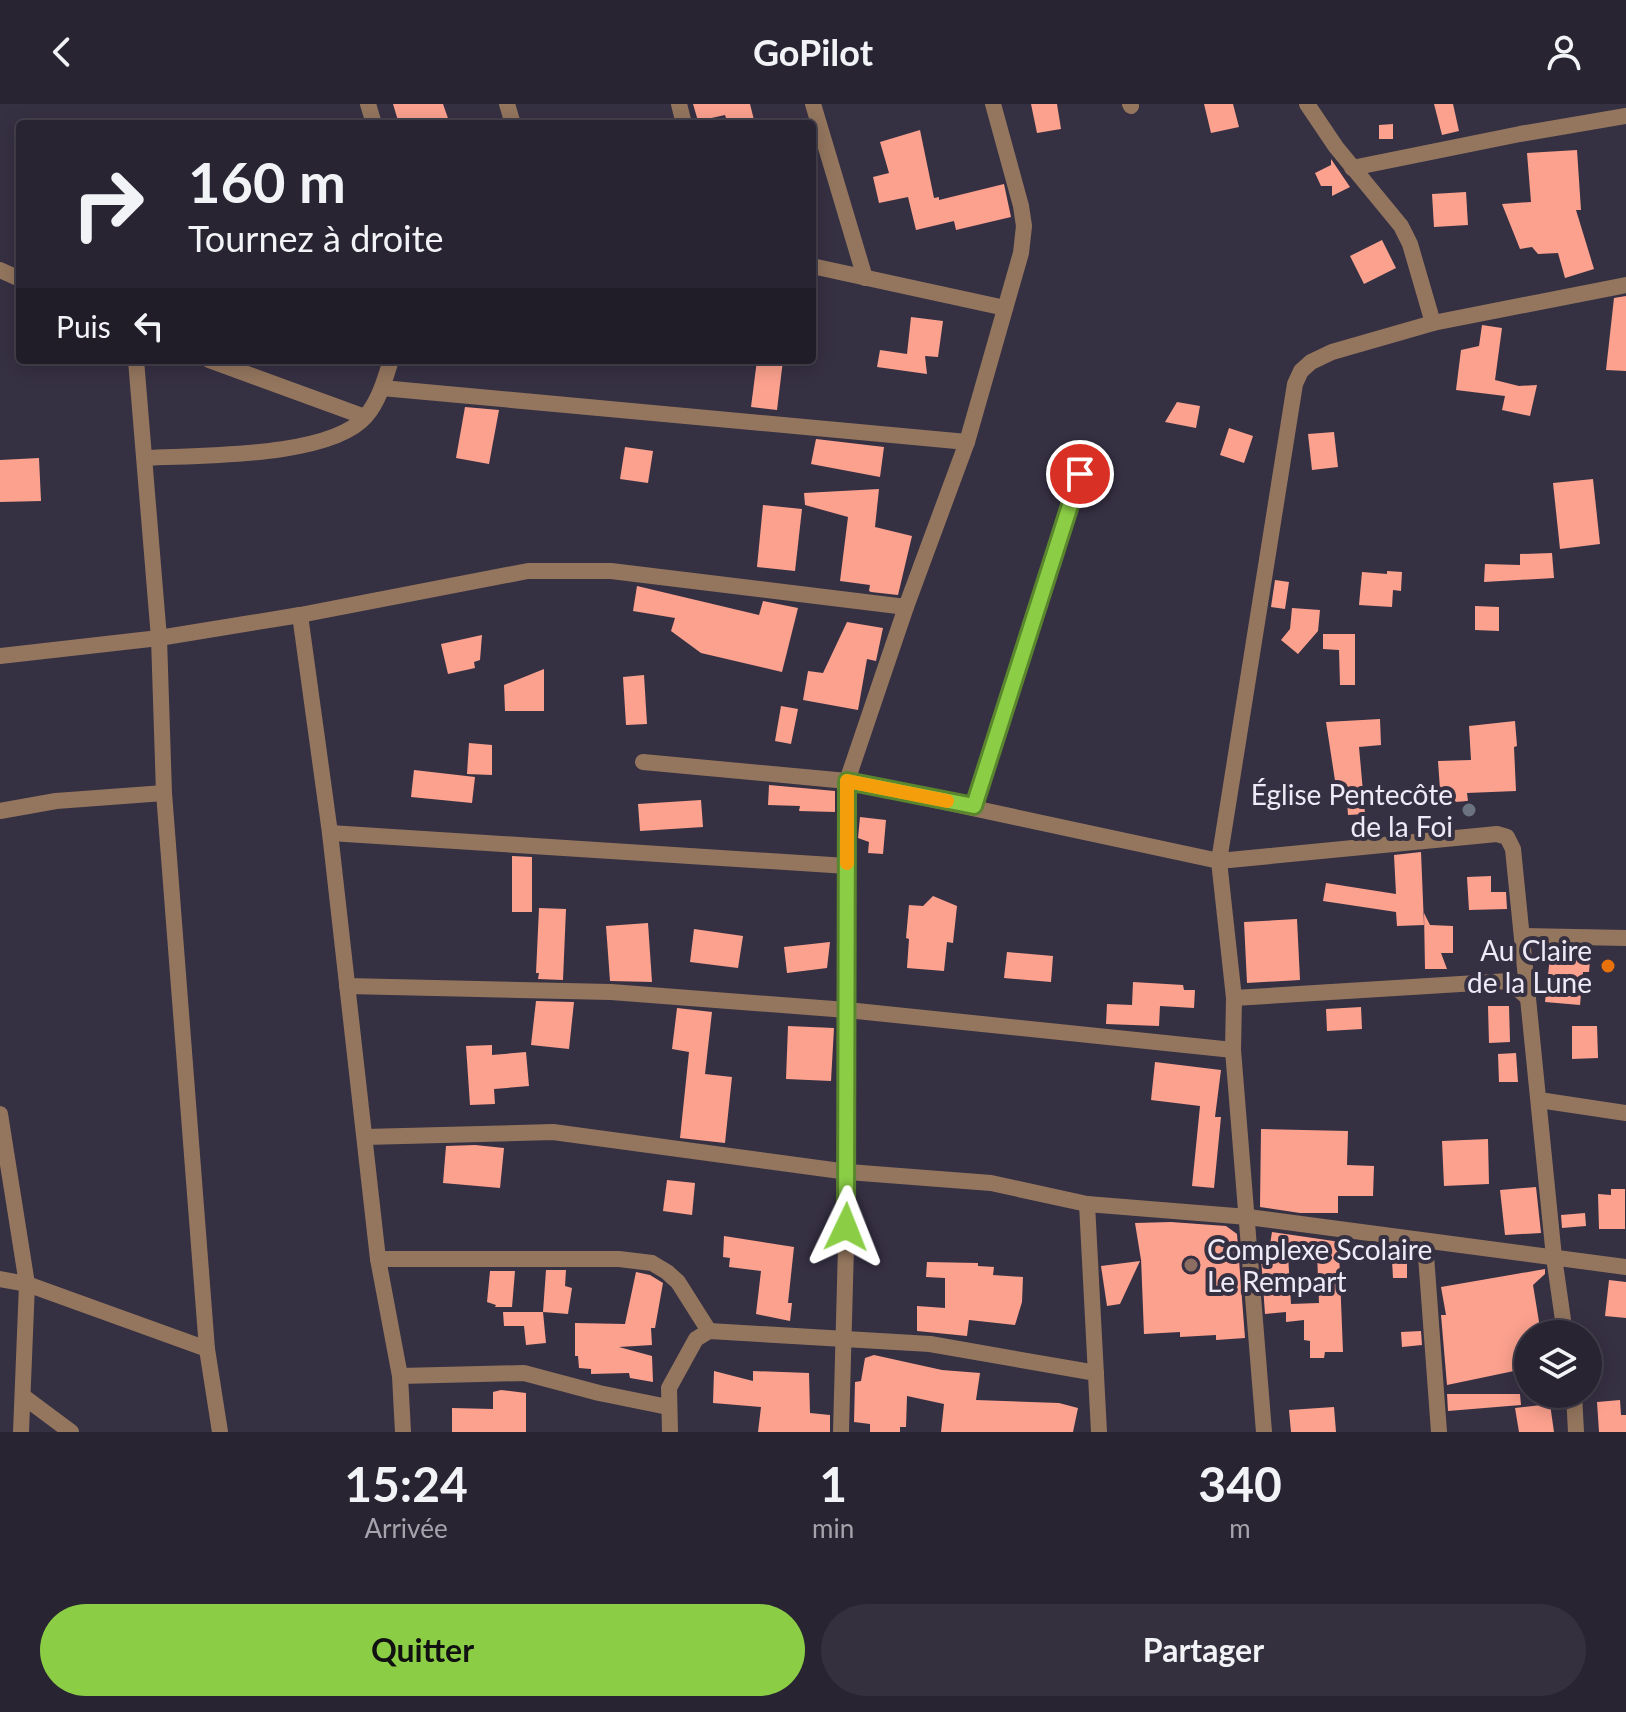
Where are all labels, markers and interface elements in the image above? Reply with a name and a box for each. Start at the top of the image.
icon: back [40,30,84,74]
text: GoPilot [753,30,873,74]
icon: person [1542,30,1586,74]
text: 160 m [188,148,346,215]
icon: right [56,152,160,256]
text: Tournez à droite [188,216,444,260]
icon: left [127,304,171,348]
text: Puis [56,308,111,344]
pin [1046,440,1114,508]
icon: arrive [1058,452,1102,496]
place label: Église Pentecôte de la Foi [1251,777,1453,843]
marker: Église Pentecôte de la Foi [1460,801,1478,819]
place label: Au Claire de la Lune [1467,933,1592,999]
marker: Au Claire de la Lune [1599,957,1617,975]
position arrow [804,1185,888,1269]
place label: Complexe Scolaire Le Rempart [1207,1232,1432,1298]
marker: Complexe Scolaire Le Rempart [1182,1256,1200,1274]
map controls [1514,1320,1602,1408]
button: layers [1514,1320,1602,1408]
text: 15:24 [344,1455,468,1512]
text: 1 [819,1455,847,1512]
text: 340 [1198,1455,1282,1512]
text: Arrivée [364,1512,448,1544]
text: min [812,1512,854,1544]
text: m [1229,1512,1251,1544]
button: Quitter [40,1604,805,1696]
button: Partager [821,1604,1586,1696]

